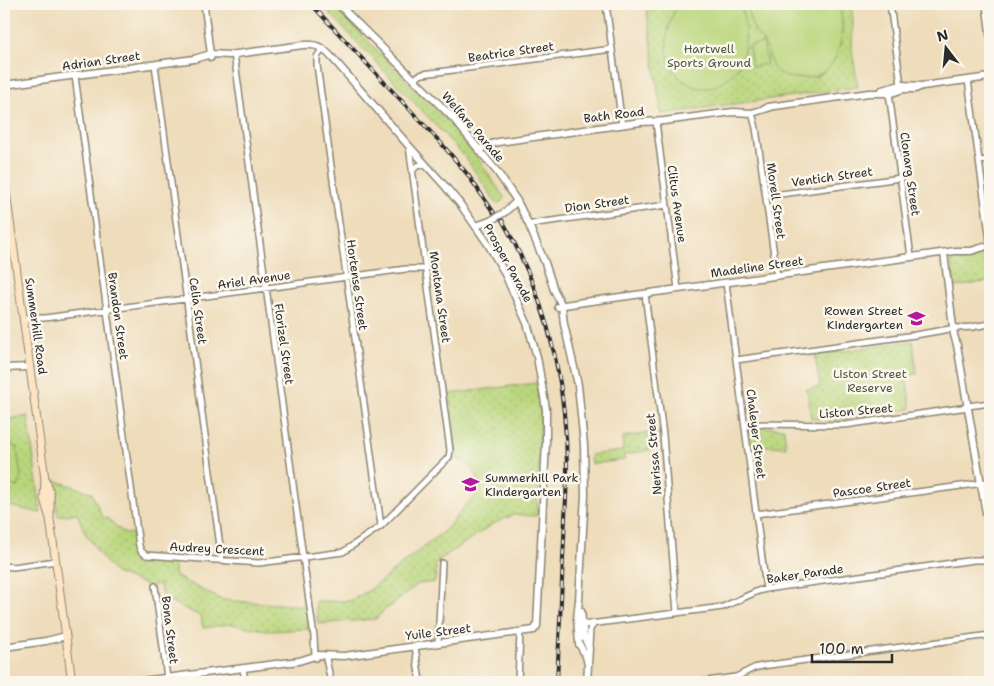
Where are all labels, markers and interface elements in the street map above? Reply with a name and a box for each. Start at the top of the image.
north arrow [922,22,972,72]
text: N [935,25,950,46]
street label: Beatrice Street [467,38,555,66]
park label: Hartwell Sports Ground [667,41,751,71]
street label: Adrian Street [61,48,141,74]
street label: Welfare Parade [438,88,508,166]
street label: Bath Road [583,103,646,127]
street label: Clonarg Street [896,131,924,217]
street label: Morell Street [763,162,789,240]
street label: Ventich Street [790,163,874,191]
street label: Clitus Avenue [664,164,690,244]
street label: Dion Street [564,192,630,216]
street label: Prosper Parade [480,221,536,306]
street label: Hortense Street [343,238,371,332]
street label: Montana Street [426,250,454,344]
street label: Madeline Street [710,253,804,281]
street label: Ariel Avenue [216,267,292,293]
street label: Brandon Street [104,271,132,361]
street label: Summerhill Road [21,276,51,376]
street label: Celia Street [185,277,211,345]
street label: Florizel Street [270,302,298,386]
place label: Rowen Street Kindergarten [824,303,903,333]
school or university icon: Rowen Street Kindergarten [907,308,927,328]
park label: Liston Street Reserve [833,366,907,396]
street label: Chaleyer Street [743,388,769,480]
street label: Liston Street [818,400,894,422]
street label: Nerissa Street [642,412,666,496]
place label: Summerhill Park Kindergarten [485,470,578,500]
school or university icon: Summerhill Park Kindergarten [461,475,481,495]
street label: Pascoe Street [832,475,912,501]
street label: Audrey Crescent [169,539,265,559]
street label: Baker Parade [766,561,845,587]
street label: Bona Street [158,595,182,665]
street label: Yuile Street [404,620,472,644]
scale bar [812,631,892,663]
text: 100 m [819,639,864,659]

